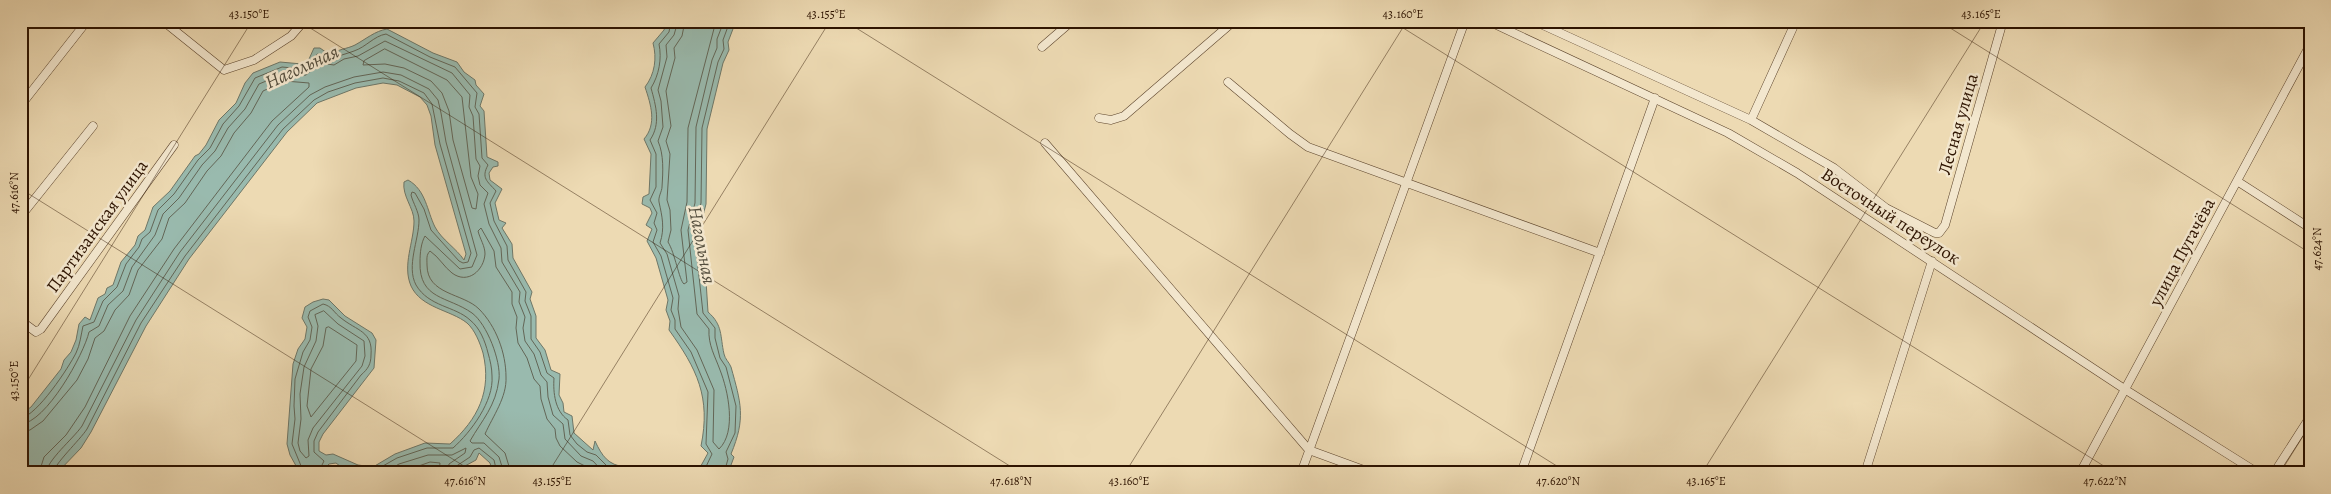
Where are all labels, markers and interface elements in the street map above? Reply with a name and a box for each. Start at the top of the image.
text: 43.150°E [229,6,269,22]
text: 43.155°E [806,6,846,22]
text: 43.160°E [1383,6,1423,22]
text: 43.165°E [1961,6,2001,22]
water label: Нагольная [261,38,344,95]
street label: Лесная улица [1932,70,1984,177]
street label: Партизанская улица [41,154,154,297]
street label: Восточный переулок [1817,162,1965,270]
text: 47.616°N [6,172,22,214]
street label: улица Пугачёва [2143,193,2221,311]
water label: Нагольная [682,204,722,287]
text: 47.624°N [2309,227,2325,271]
text: 43.150°E [6,361,22,401]
text: 47.616°N [444,473,486,489]
text: 43.155°E [532,473,572,489]
text: 47.618°N [990,473,1032,489]
text: 43.160°E [1109,473,1149,489]
text: 47.620°N [1536,473,1580,489]
text: 43.165°E [1686,473,1726,489]
text: 47.622°N [2083,473,2127,489]

